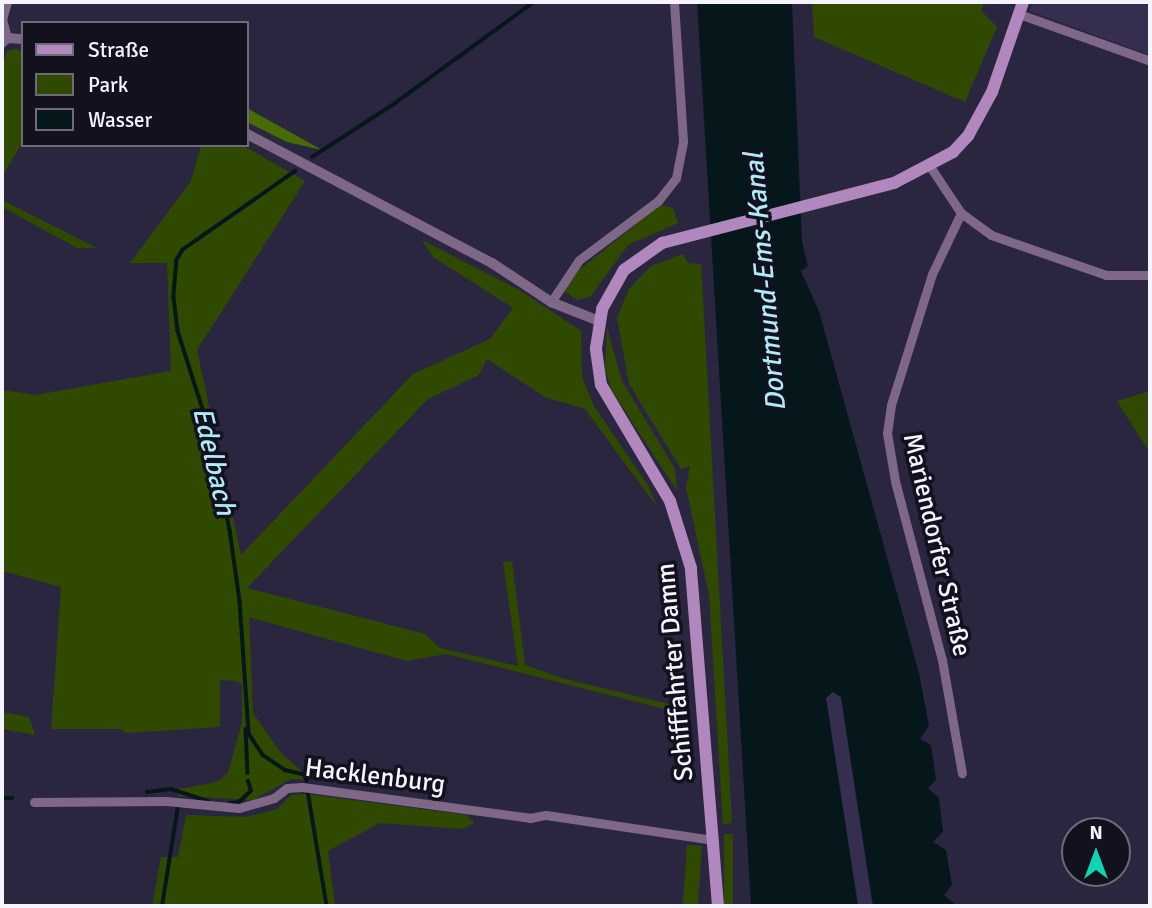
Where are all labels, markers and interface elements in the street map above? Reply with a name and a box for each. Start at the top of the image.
legend [21,21,248,147]
text: Straße [88,37,149,63]
text: Park [88,72,128,98]
text: Wasser [88,107,152,133]
water label: Dortmund-Ems-Kanal [737,151,793,413]
water label: Edelbach [185,404,243,518]
street label: Mariendorfer Straße [895,430,977,660]
street label: Schifffahrter Damm [651,562,701,782]
street label: Hacklenburg [303,753,447,801]
north arrow [1061,817,1131,887]
text: N [1089,821,1103,845]

